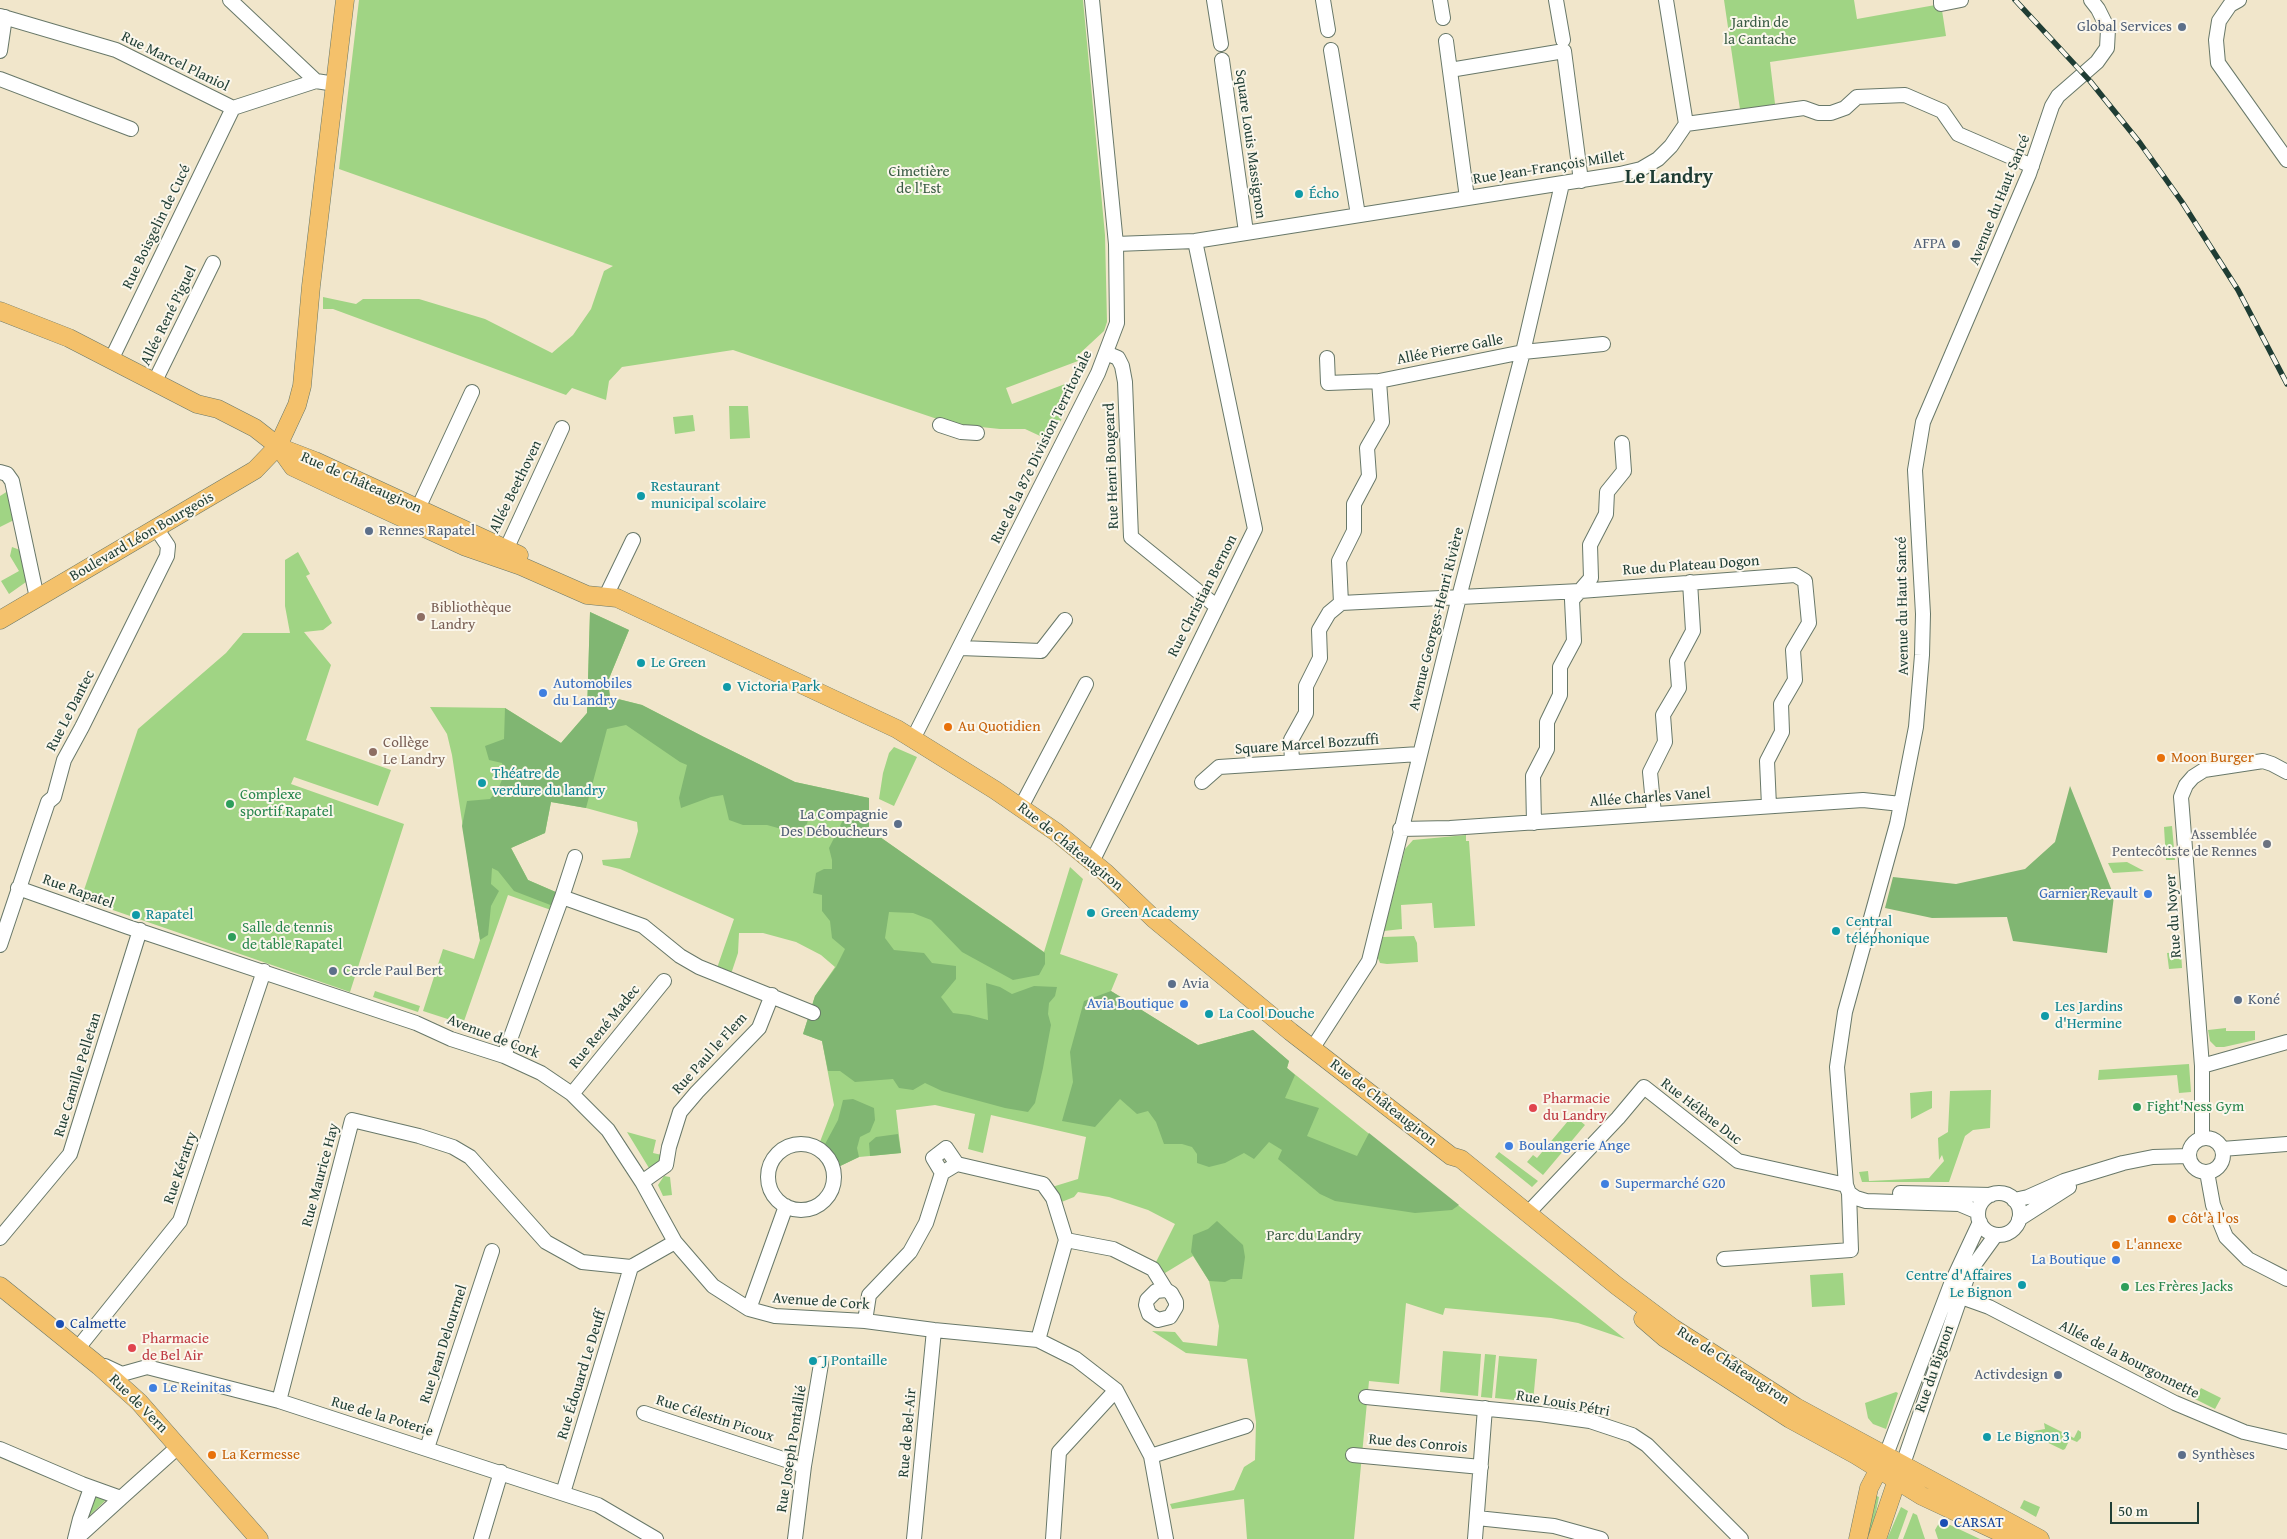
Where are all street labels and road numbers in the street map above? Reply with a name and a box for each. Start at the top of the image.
street label: Rue Marcel Planiol [118,28,232,96]
street label: Square Louis Massignon [1231,68,1269,220]
street label: Avenue du Haut Sancé [1966,132,2034,268]
street label: Rue Jean-François Millet [1472,147,1626,189]
street label: Rue Boisgelin de Cucé [119,162,195,292]
street label: Allée René Piguel [137,263,201,369]
street label: Allée Pierre Galle [1395,331,1505,369]
street label: Rue de la 87e Division Territoriale [987,348,1097,546]
street label: Rue Henri Bougeard [1101,403,1123,529]
street label: Allée Beethoven [486,438,546,536]
street label: Rue de Châteaugiron [298,448,424,518]
street label: Boulevard Léon Bourgeois [67,488,217,586]
street label: Avenue Georges-Henri Rivière [1405,525,1469,713]
street label: Rue Christian Bernon [1164,532,1242,660]
street label: Avenue du Haut Sancé [1893,536,1913,676]
street label: Rue du Plateau Dogon [1622,552,1760,580]
street label: Rue Le Dantec [43,668,99,754]
street label: Square Marcel Bozzuffi [1234,731,1380,759]
street label: Allée Charles Vanel [1589,785,1711,811]
street label: Rue de Châteaugiron [1014,799,1126,895]
street label: Rue Rapatel [40,871,116,913]
street label: Rue du Noyer [2162,873,2186,959]
street label: Rue René Madec [566,981,644,1073]
street label: Rue Paul le Flem [669,1010,751,1098]
street label: Rue Camille Pelletan [51,1011,105,1139]
street label: Avenue de Cork [444,1011,542,1063]
street label: Rue de Châteaugiron [1326,1056,1440,1150]
street label: Rue Hélène Duc [1657,1075,1745,1149]
street label: Rue Maurice Hay [299,1121,343,1229]
street label: Rue Kératry [160,1130,202,1206]
street label: Rue Jean Delourmel [416,1282,472,1406]
street label: Avenue de Cork [772,1290,870,1314]
street label: Rue Édouard Le Deuff [554,1308,610,1442]
street label: Allée de la Bourgonnette [2056,1317,2202,1403]
street label: Rue de Châteaugiron [1673,1323,1793,1409]
street label: Rue du Bignon [1912,1323,1958,1415]
street label: Rue de Vern [105,1371,171,1437]
street label: Rue Joseph Pontallié [773,1384,811,1514]
street label: Rue de Bel-Air [895,1387,921,1479]
street label: Rue Louis Pétri [1515,1387,1611,1421]
street label: Rue Célestin Picoux [654,1391,776,1447]
street label: Rue de la Poterie [329,1393,435,1441]
street label: Rue des Conrois [1368,1431,1468,1457]

